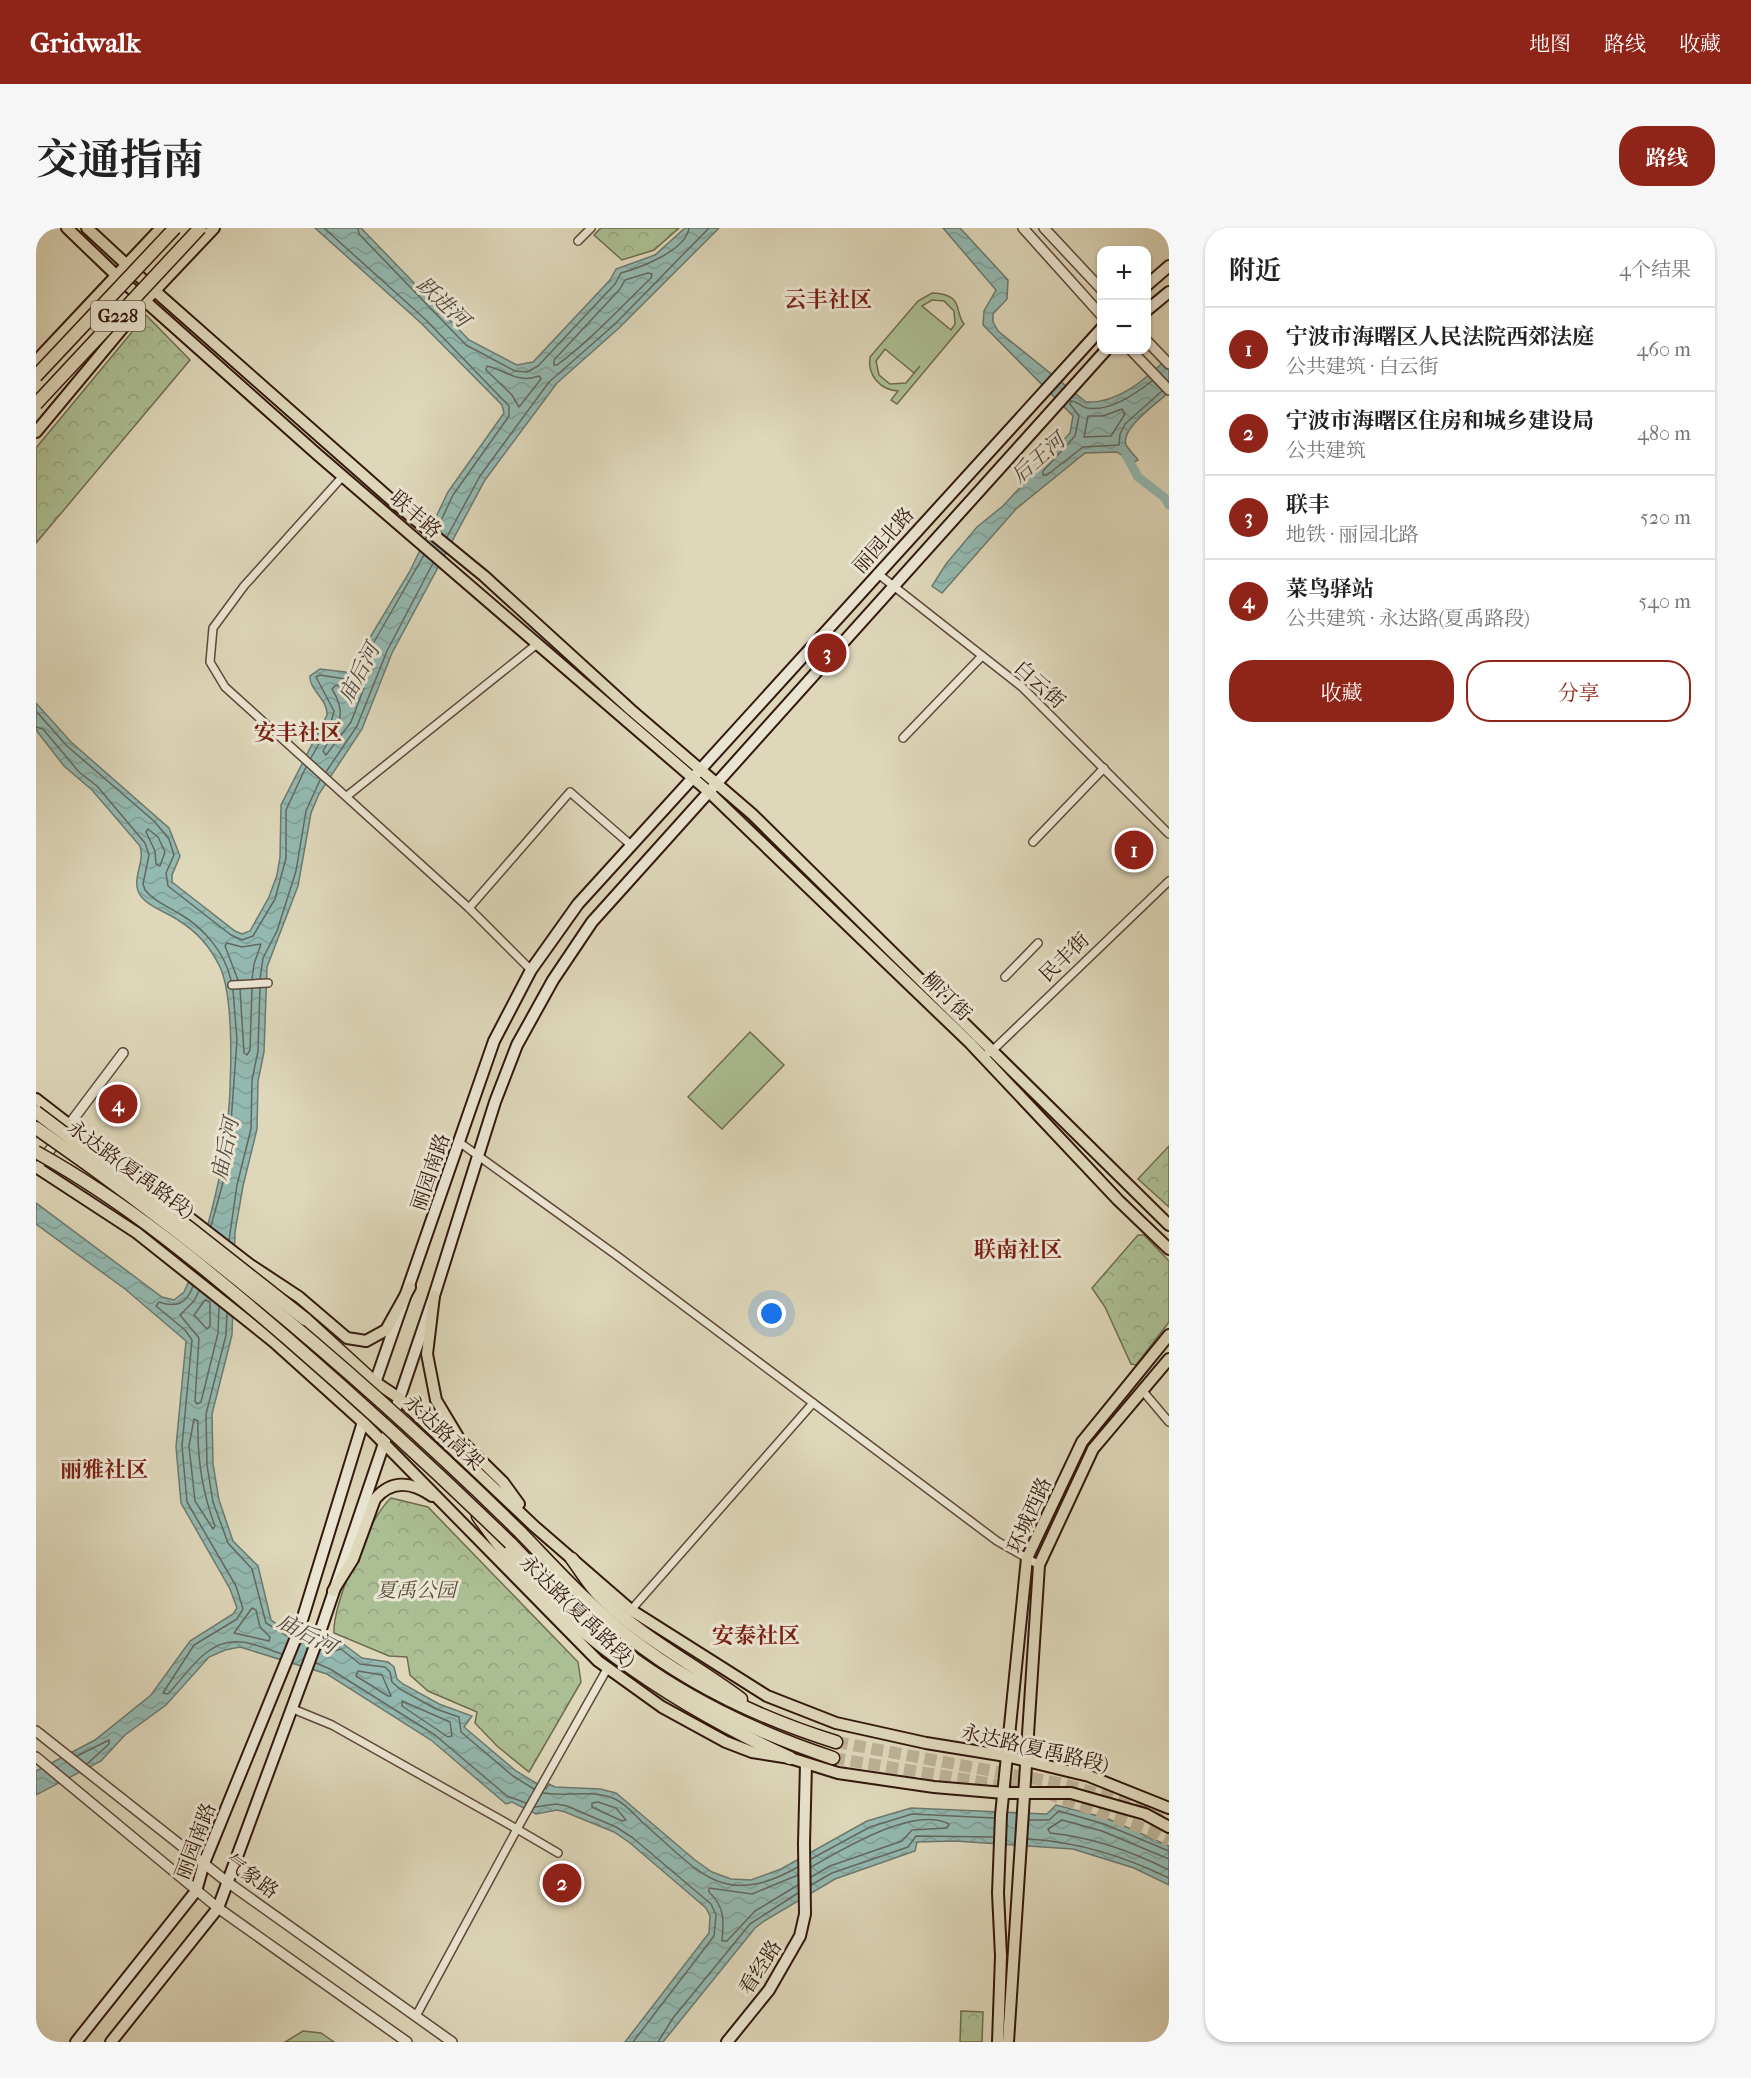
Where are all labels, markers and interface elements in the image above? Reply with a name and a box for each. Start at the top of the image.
text: Gridwalk [30,26,141,59]
text: 地图 [1529,32,1571,56]
text: 路线 [1604,32,1646,56]
text: 收藏 [1679,32,1721,56]
button: 路线 [1619,126,1715,186]
text: 交通指南 [36,136,204,185]
map controls [1097,246,1151,354]
button: + [1097,246,1151,300]
text: 附近 [1229,255,1281,286]
text: 4个结果 [1619,258,1691,281]
water label: 跃进河 [412,272,477,335]
district label: 云丰社区 [784,287,872,313]
button: − [1097,300,1151,354]
road number: G228 [91,301,145,331]
text: 宁波市海曙区人民法院西郊法庭 [1286,324,1594,350]
text: 1 [1245,338,1252,361]
text: 460 m [1636,338,1691,361]
text: 公共建筑 · 白云街 [1286,355,1439,378]
text: 宁波市海曙区住房和城乡建设局 [1286,408,1594,434]
text: 2 [1243,422,1254,445]
text: 480 m [1637,422,1691,445]
water label: 后王河 [1006,426,1073,488]
text: 公共建筑 [1286,439,1366,462]
street label: 联丰路 [385,486,446,543]
text: 联丰 [1286,492,1330,518]
street label: 丽园北路 [848,503,919,578]
text: 3 [1244,506,1253,529]
text: 520 m [1640,506,1691,529]
text: 地铁 · 丽园北路 [1286,523,1419,546]
text: 菜鸟驿站 [1286,576,1374,602]
text: 4 [1243,590,1254,613]
text: 540 m [1639,590,1691,613]
text: 公共建筑 · 永达路(夏禹路段) [1286,607,1530,630]
pin: 3 [808,630,846,676]
water label: 庙后河 [334,636,386,706]
street label: 白云街 [1010,656,1070,713]
button: 收藏 [1229,660,1454,722]
button: 分享 [1466,660,1691,722]
district label: 安丰社区 [254,720,342,746]
pin: 1 [1114,828,1154,872]
street label: 民丰街 [1035,928,1094,986]
street label: 柳汀街 [917,967,976,1025]
pin: 4 [98,1082,137,1126]
water label: 庙后河 [207,1112,244,1182]
street label: 永达路(夏禹路段) [63,1116,199,1223]
street label: 丽园南路 [407,1131,454,1214]
district label: 联南社区 [974,1237,1062,1263]
your location [757,1299,786,1328]
street label: 永达路高架 [399,1390,488,1475]
district label: 丽雅社区 [60,1457,148,1483]
street label: 环城西路 [1003,1474,1056,1556]
street label: 永达路(夏禹路段) [515,1551,640,1672]
park label: 夏禹公园 [376,1579,459,1602]
water label: 庙后河 [274,1609,344,1661]
district label: 安泰社区 [712,1623,800,1649]
street label: 永达路(夏禹路段) [959,1720,1111,1777]
street label: 丽园南路 [170,1800,221,1883]
street label: 气象路 [221,1849,283,1903]
pin: 2 [542,1860,582,1906]
street label: 看经路 [734,1936,786,1999]

